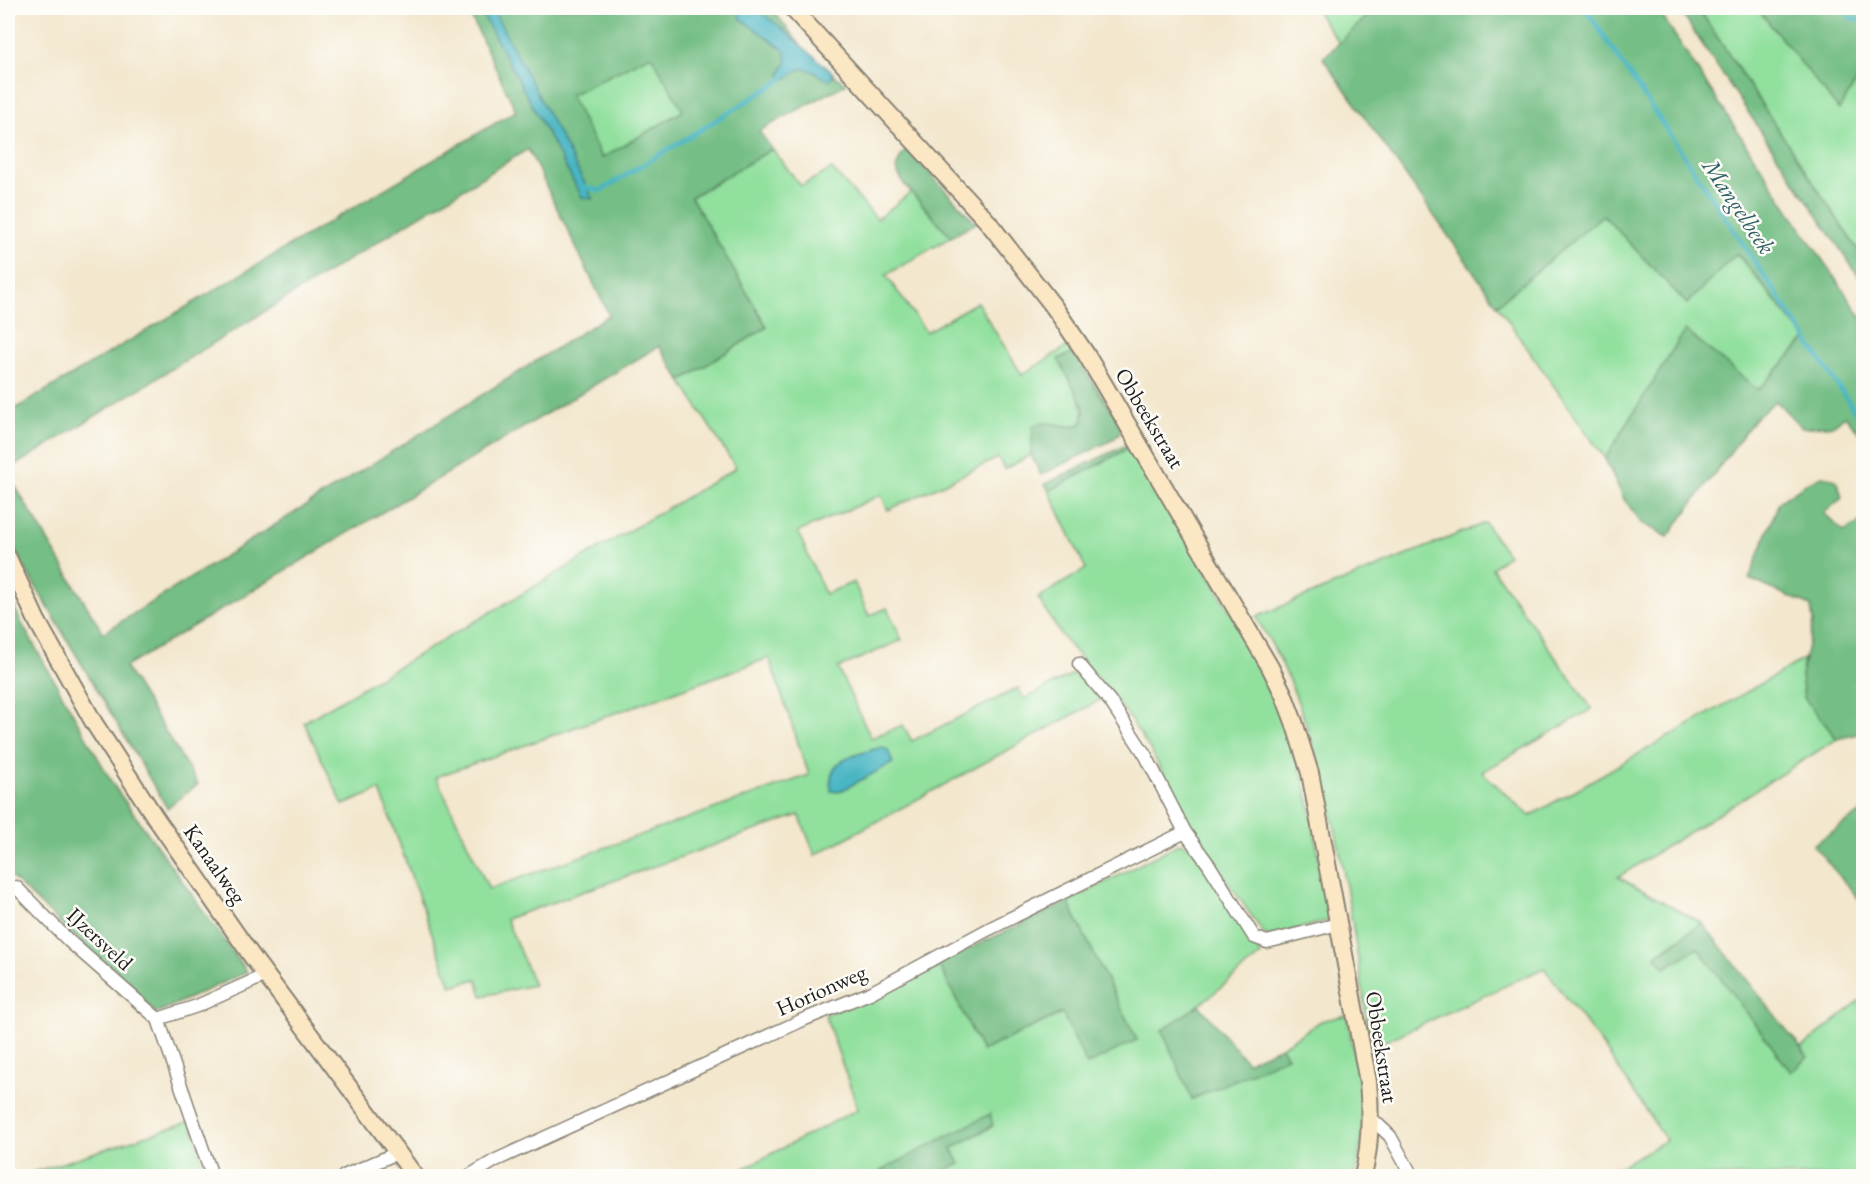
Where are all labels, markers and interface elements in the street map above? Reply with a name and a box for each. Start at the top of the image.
water label: Mangelbeek [1694,150,1782,260]
street label: Obbeekstraat [1109,362,1191,474]
street label: Kanaalweg [177,818,253,910]
street label: IJzersveld [61,901,140,978]
street label: Horionweg [771,957,871,1023]
street label: Obbeekstraat [1359,989,1405,1105]

